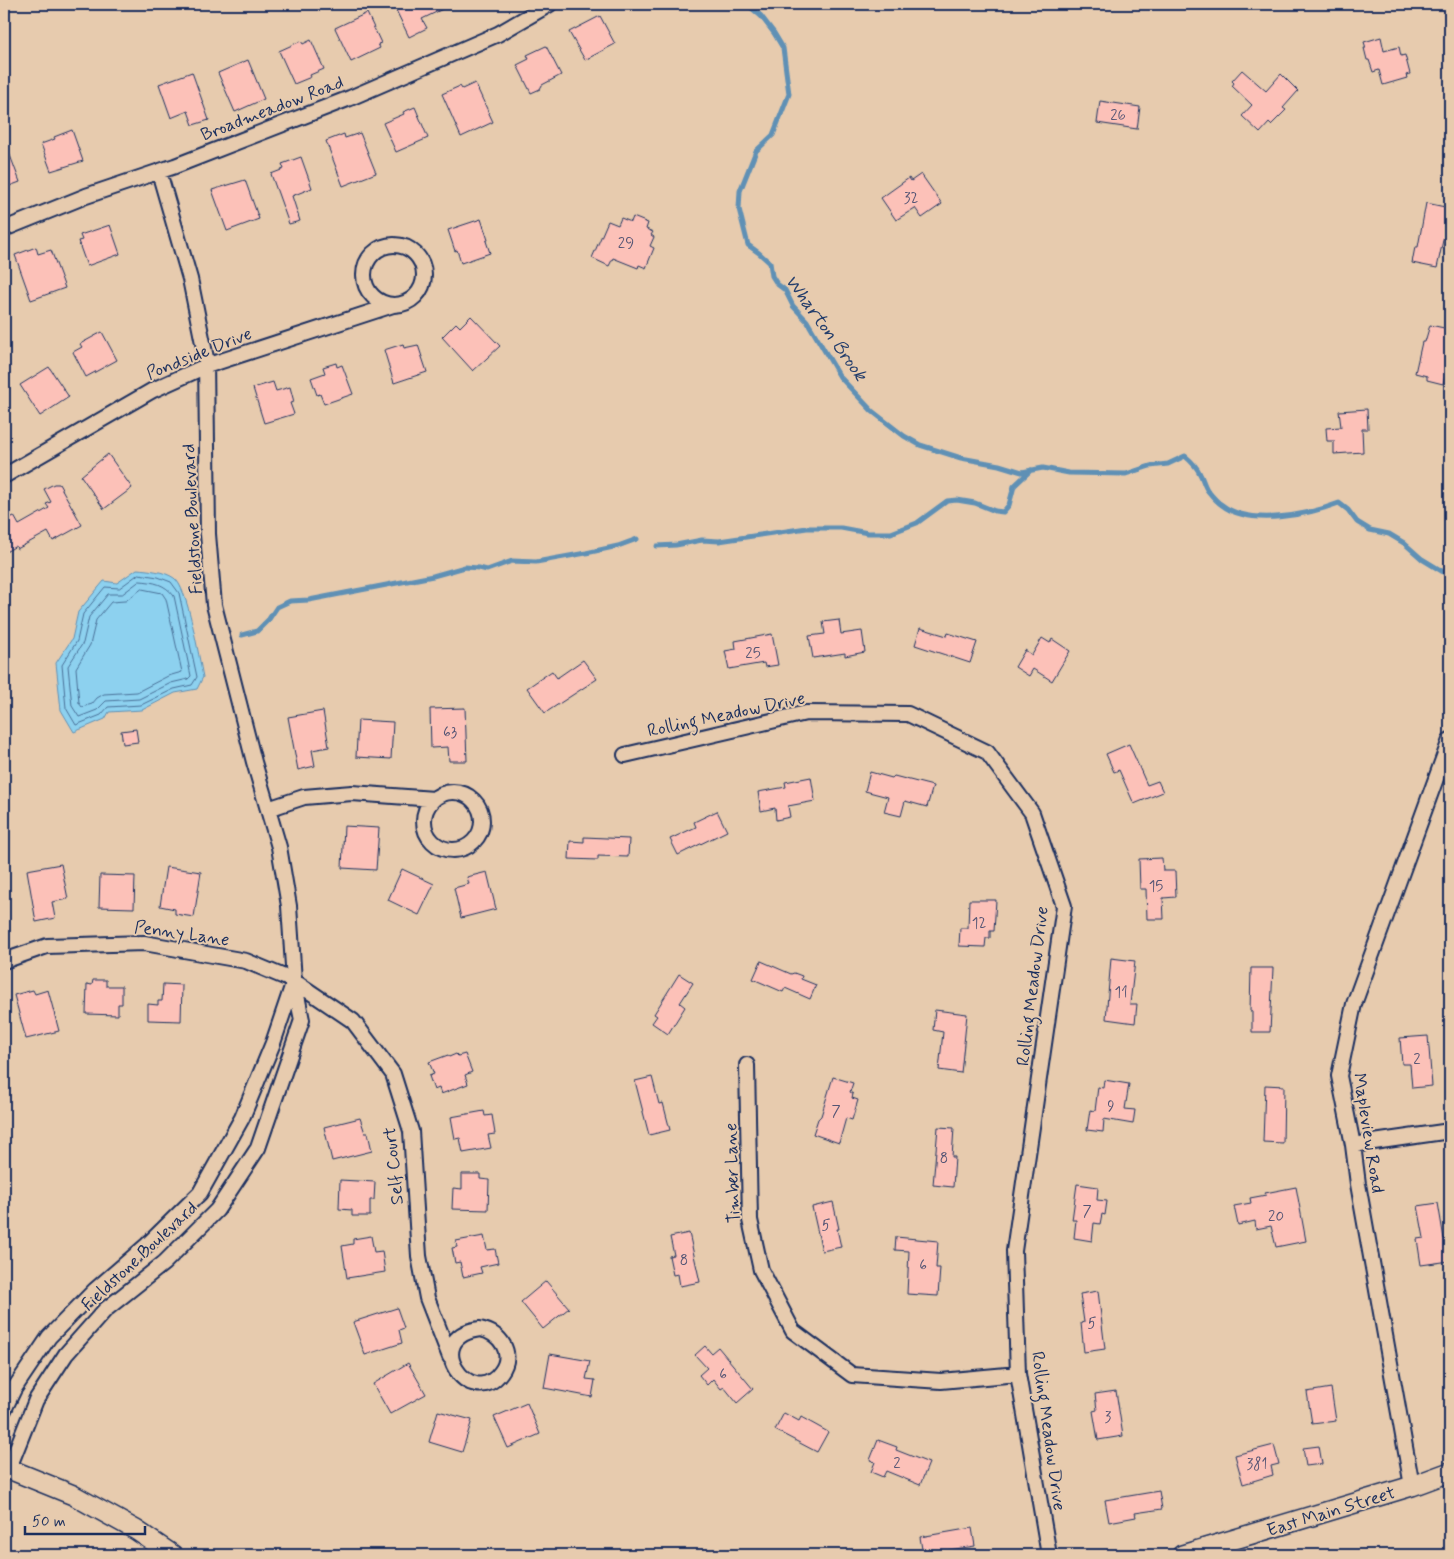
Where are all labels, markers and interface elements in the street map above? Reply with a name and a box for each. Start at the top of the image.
street label: Broadmeadow Road [197,71,347,147]
house number: 26 [1110,106,1126,126]
house number: 32 [904,189,918,209]
house number: 29 [618,234,634,254]
water label: Wharton Brook [779,270,874,387]
street label: Pondside Drive [143,322,256,386]
street label: Fieldstone Boulevard [177,443,209,595]
house number: 25 [745,644,761,664]
street label: Rolling Meadow Drive [645,687,808,745]
house number: 63 [443,723,457,743]
house number: 15 [1149,877,1163,897]
street label: Rolling Meadow Drive [1011,905,1057,1068]
house number: 12 [972,914,986,934]
street label: Penny Lane [133,915,231,953]
house number: 11 [1114,983,1128,1003]
house number: 2 [1413,1050,1421,1070]
street label: Mapleview Road [1347,1071,1389,1195]
house number: 9 [1107,1097,1115,1117]
house number: 7 [831,1102,841,1122]
street label: Timber Lane [719,1122,747,1223]
street label: Self Court [378,1126,410,1206]
house number: 8 [940,1149,948,1169]
street label: Fieldstone Boulevard [76,1196,203,1317]
house number: 7 [1082,1202,1092,1222]
house number: 20 [1268,1207,1284,1227]
house number: 5 [821,1216,831,1236]
house number: 8 [680,1251,688,1271]
house number: 6 [919,1256,927,1276]
house number: 5 [1087,1314,1097,1334]
street label: Rolling Meadow Drive [1023,1350,1071,1513]
house number: 6 [719,1365,727,1385]
house number: 3 [1105,1408,1112,1428]
house number: 2 [893,1454,901,1474]
house number: 381 [1247,1455,1267,1475]
street label: East Main Street [1264,1481,1399,1543]
scale bar [25,1504,145,1536]
text: 50 m [32,1512,66,1532]

